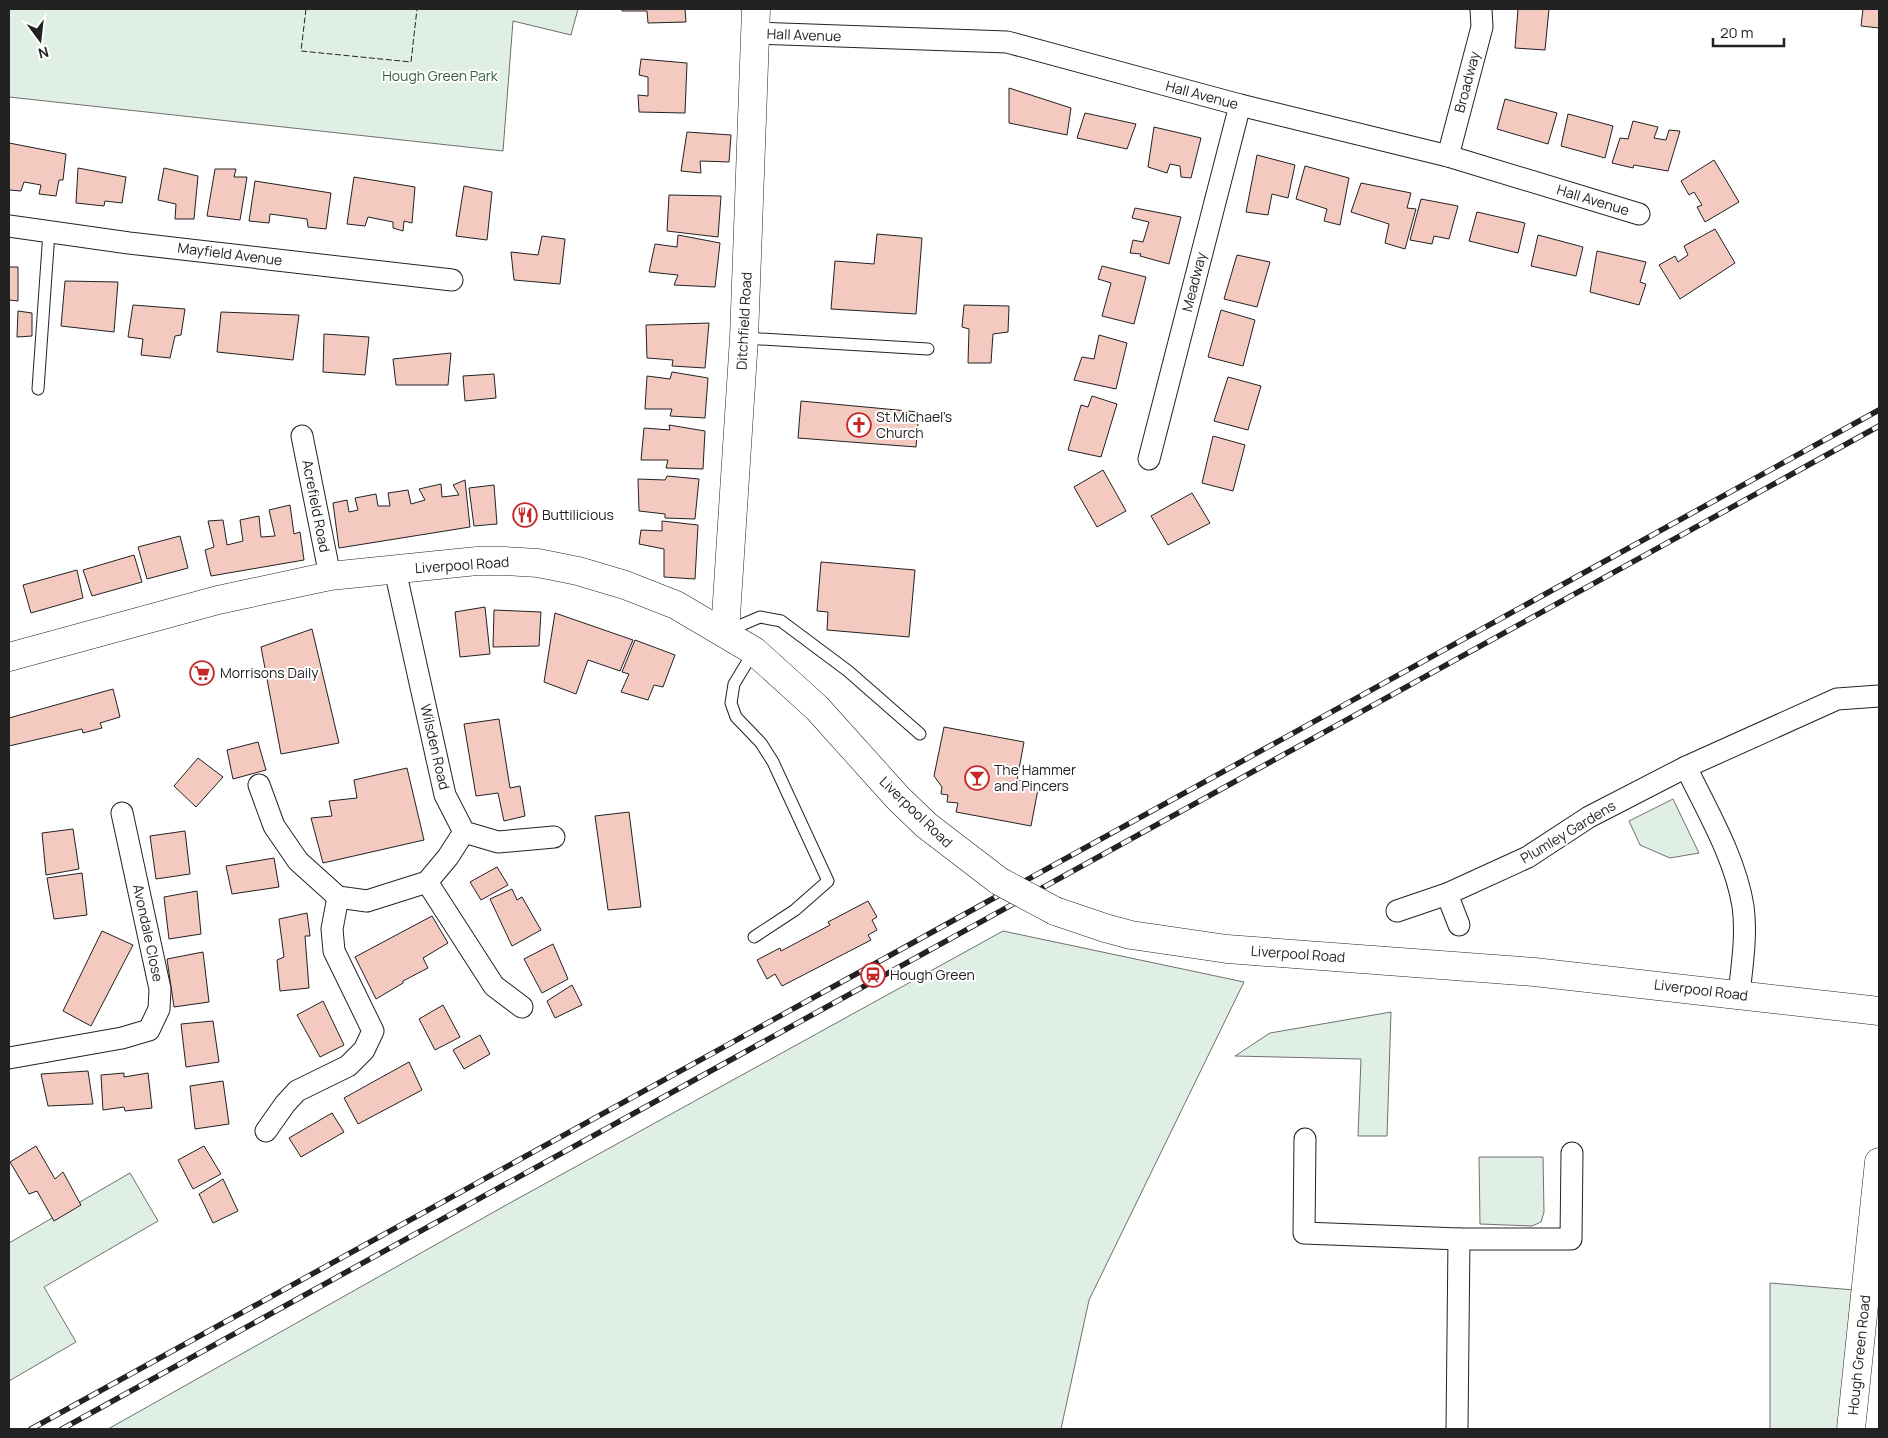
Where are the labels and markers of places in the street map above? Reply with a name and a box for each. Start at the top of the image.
place label: St Michael's Church [876,407,952,442]
church icon: St Michael's Church [846,412,872,438]
restaurant icon: Buttilicious [512,502,538,528]
place label: Buttilicious [542,505,614,524]
supermarket icon: Morrisons Daily [189,660,215,686]
place label: Morrisons Daily [220,663,319,682]
place label: The Hammer and Pincers [994,760,1076,795]
bar icon: The Hammer and Pincers [964,765,990,791]
station icon: Hough Green [860,962,886,988]
place label: Hough Green [890,965,975,984]

